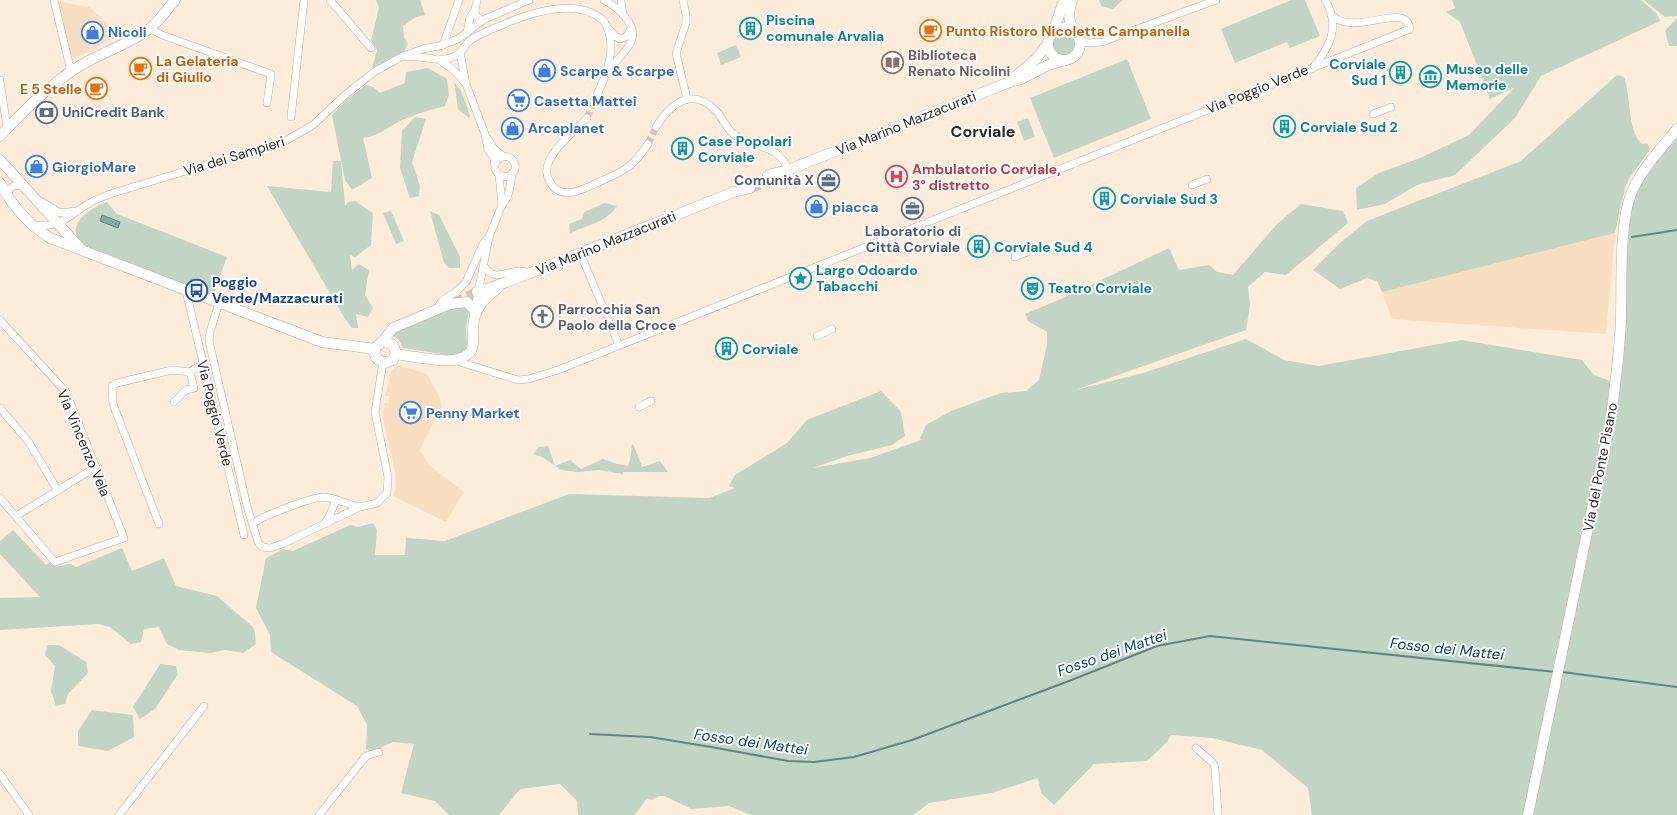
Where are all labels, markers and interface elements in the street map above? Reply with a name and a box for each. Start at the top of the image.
place label: Piscina comunale Arvalia [766,11,884,45]
building icon: Piscina comunale Arvalia [738,15,764,41]
cafe icon: Punto Ristoro Nicoletta Campanella [918,18,944,44]
shop icon: Nicoli [79,19,105,45]
place label: Punto Ristoro Nicoletta Campanella [946,22,1190,40]
place label: Nicoli [108,23,147,41]
place label: Biblioteca Renato Nicolini [908,46,1011,80]
library icon: Biblioteca Renato Nicolini [880,50,906,76]
place label: La Gelateria di Giulio [156,52,239,86]
place label: Corviale Sud 1 [1329,55,1386,89]
cafe icon: La Gelateria di Giulio [128,56,154,82]
shop icon: Scarpe & Scarpe [531,58,557,84]
building icon: Corviale Sud 1 [1388,59,1414,85]
street label: Via Poggio Verde [1203,60,1311,118]
place label: Museo delle Memorie [1446,60,1528,94]
place label: Scarpe & Scarpe [560,62,674,80]
museum icon: Museo delle Memorie [1417,64,1443,90]
cafe icon: E 5 Stelle [84,76,110,102]
place label: E 5 Stelle [20,80,82,98]
street label: Via Marino Mazzacurati [833,87,979,159]
supermarket icon: Casetta Mattei [505,88,531,114]
place label: Casetta Mattei [534,92,637,110]
bank icon: UniCredit Bank [33,99,59,125]
place label: UniCredit Bank [62,103,165,121]
building icon: Corviale Sud 2 [1271,114,1297,140]
shop icon: Arcaplanet [499,115,525,141]
place label: Corviale Sud 2 [1300,118,1398,136]
place label: Arcaplanet [528,119,604,137]
district label: Corviale [951,121,1015,142]
street label: Via dei Sampieri [181,132,287,180]
place label: Case Popolari Corviale [698,132,792,166]
building icon: Case Popolari Corviale [670,136,696,162]
shop icon: GiorgioMare [23,154,49,180]
place label: GiorgioMare [52,158,136,176]
place label: Ambulatorio Corviale, 3° distretto [912,160,1061,194]
hospital icon: Ambulatorio Corviale, 3° distretto [883,164,909,190]
office icon: Comunità X [816,167,842,193]
place label: Comunità X [734,171,814,189]
building icon: Corviale Sud 3 [1091,186,1117,212]
place label: Corviale Sud 3 [1120,190,1218,208]
shop icon: piacca [804,194,830,220]
office icon: Laboratorio di Città Corviale [900,196,926,222]
place label: piacca [832,198,878,216]
street label: Via Marino Mazzacurati [533,207,679,279]
place label: Laboratorio di Città Corviale [865,222,961,256]
building icon: Corviale Sud 4 [966,234,992,260]
place label: Corviale Sud 4 [994,238,1093,256]
place label: Largo Odoardo Tabacchi [816,261,918,295]
place icon: Largo Odoardo Tabacchi [787,265,813,291]
place label: Poggio Verde/Mazzacurati [212,273,343,307]
theatre icon: Teatro Corviale [1019,275,1045,301]
bus stop icon: Poggio Verde/Mazzacurati [183,277,209,303]
place label: Teatro Corviale [1048,279,1152,297]
place label: Parrocchia San Paolo della Croce [558,300,676,334]
church icon: Parrocchia San Paolo della Croce [529,304,555,330]
building icon: Corviale [713,336,739,362]
place label: Corviale [742,340,799,358]
street label: Via Poggio Verde [193,358,237,468]
street label: Via Vincenzo Vela [53,387,115,499]
supermarket icon: Penny Market [398,400,424,426]
street label: Via del Ponte Pisano [1579,401,1621,533]
place label: Penny Market [426,404,520,422]
water label: Fosso dei Mattei [1055,625,1170,681]
water label: Fosso dei Mattei [1389,633,1505,665]
water label: Fosso dei Mattei [693,724,810,760]

